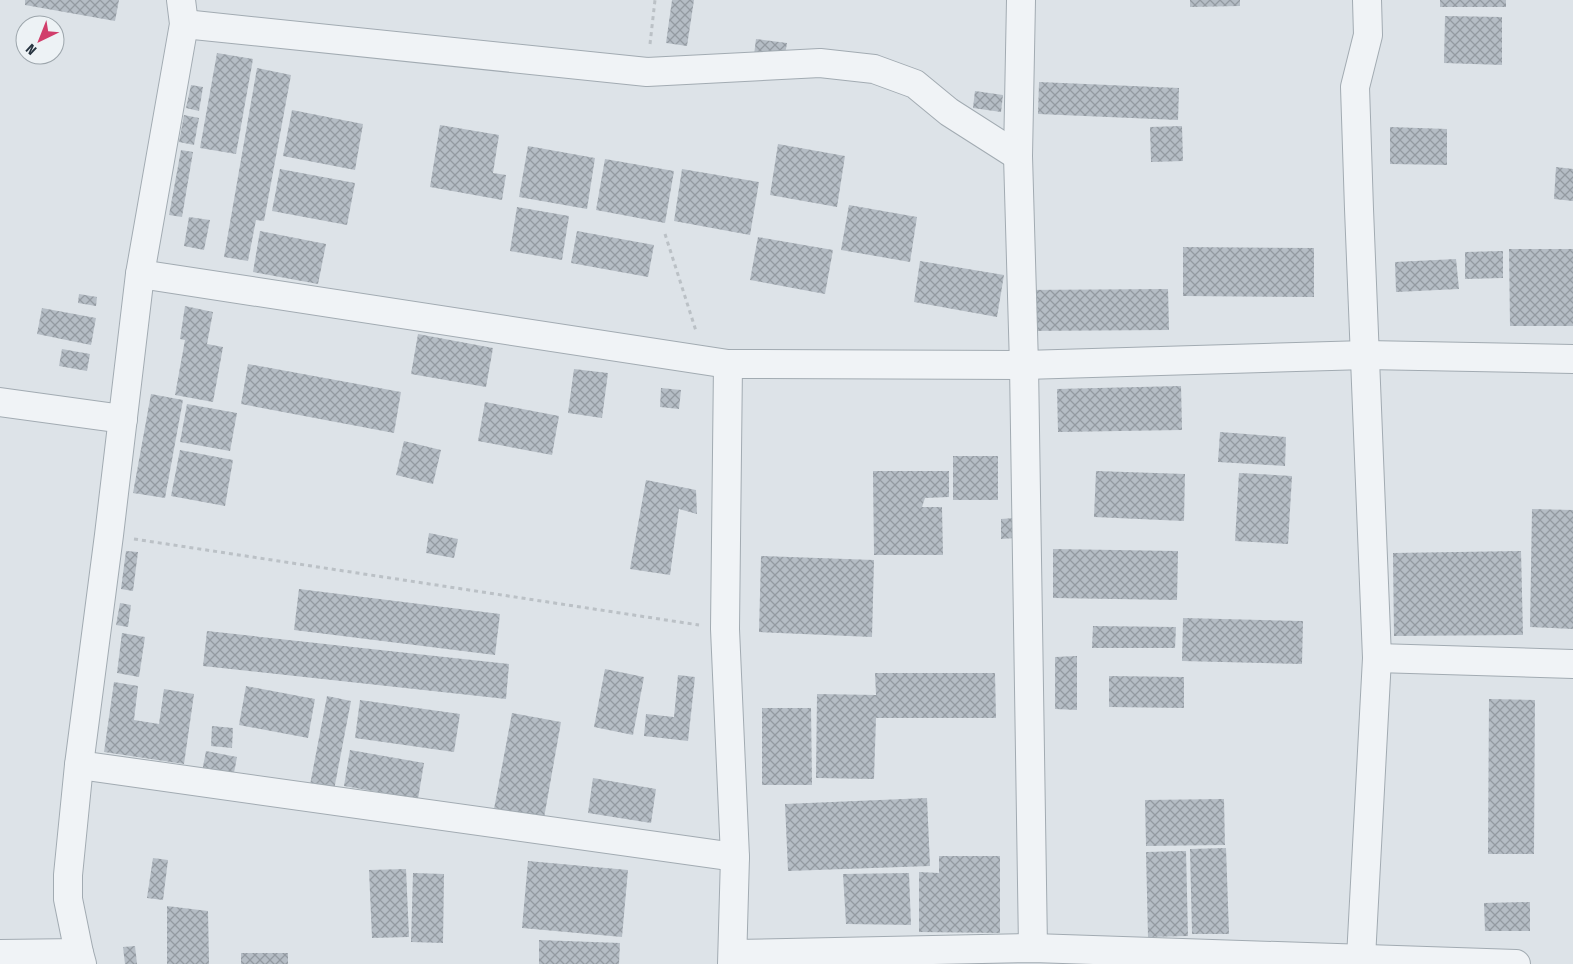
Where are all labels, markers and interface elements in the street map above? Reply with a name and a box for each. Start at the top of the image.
north arrow [15,15,65,65]
text: N [23,40,40,58]

